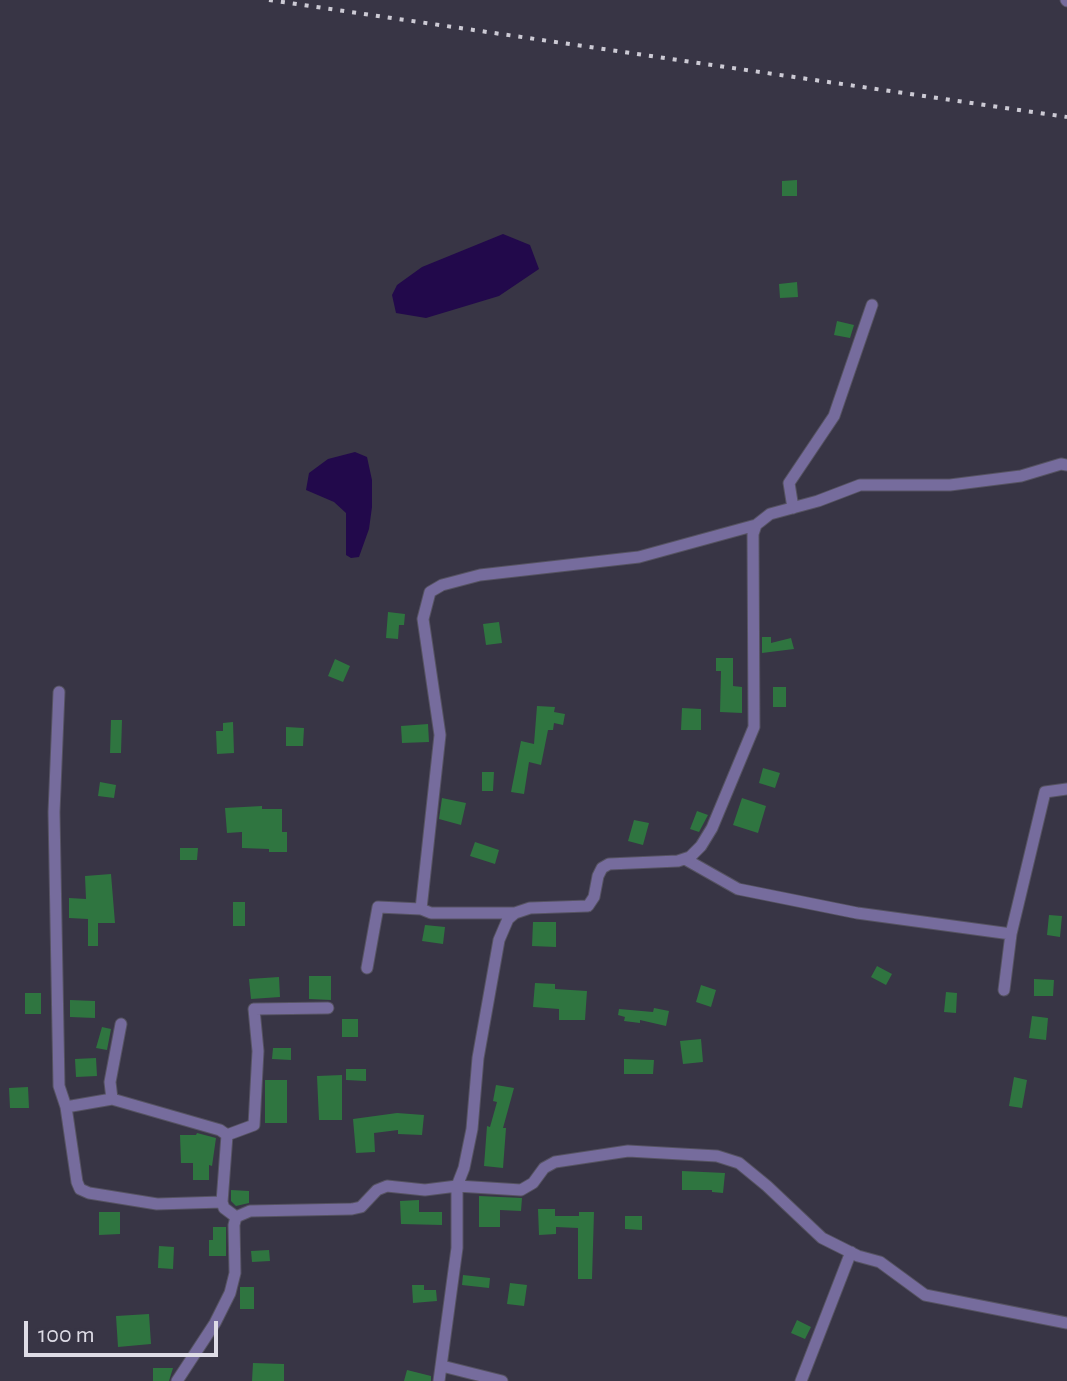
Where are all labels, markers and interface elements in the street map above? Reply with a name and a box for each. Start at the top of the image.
scale bar [28,1305,222,1355]
text: 100 m [38,1323,95,1347]

